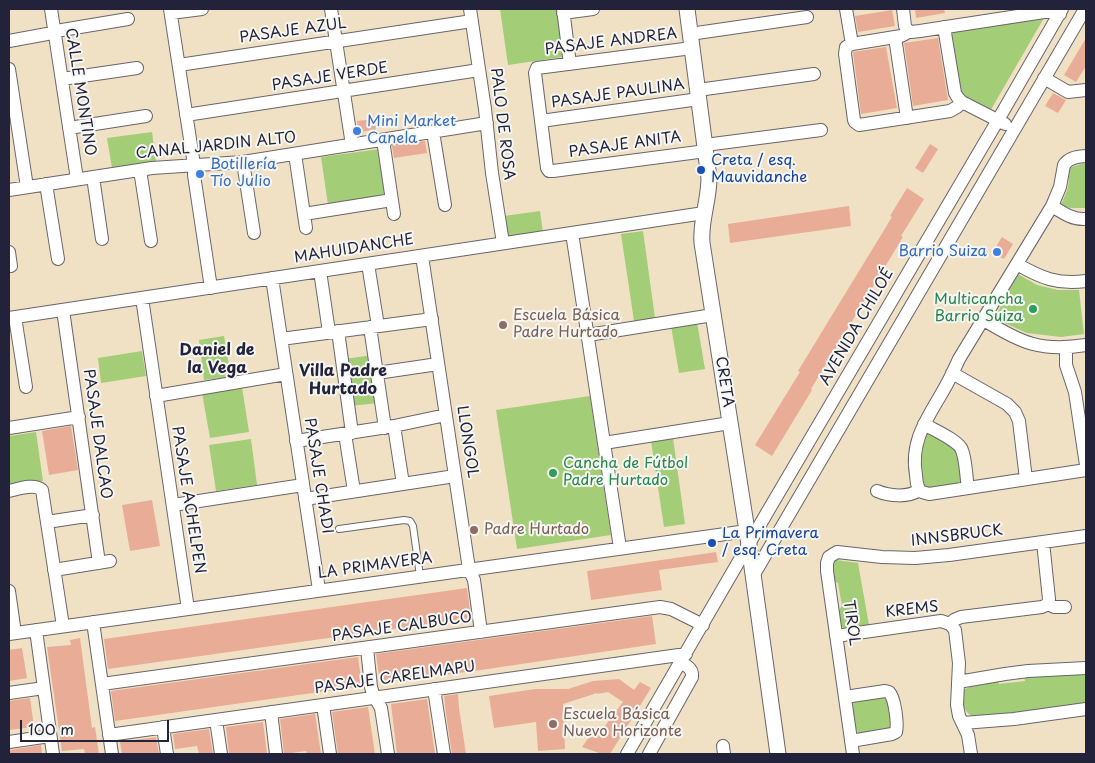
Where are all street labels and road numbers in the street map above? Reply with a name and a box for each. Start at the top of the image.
street label: PASAJE AZUL [239,15,347,47]
street label: PASAJE ANDREA [544,25,678,59]
street label: CALLE MONTINO [61,27,99,157]
street label: PASAJE VERDE [271,59,389,95]
street label: PALO DE ROSA [486,67,518,181]
street label: PASAJE PAULINA [550,76,686,112]
street label: PASAJE ANITA [568,128,682,162]
street label: CANAL JARDIN ALTO [135,129,297,163]
street label: MAHUIDANCHE [293,231,415,267]
street label: AVENIDA CHILOÉ [816,265,898,389]
street label: CRETA [711,355,737,409]
street label: PASAJE DALCAO [79,368,115,500]
street label: LLONGOL [452,405,482,479]
street label: PASAJE CHADI [300,417,336,535]
street label: PASAJE ACHELPEN [167,425,209,575]
street label: INNSBRUCK [910,521,1004,551]
street label: LA PRIMAVERA [317,549,433,583]
street label: KREMS [885,598,939,622]
street label: TIROL [839,599,863,647]
street label: PASAJE CALBUCO [331,608,473,646]
street label: PASAJE CARELMAPU [313,658,477,698]

